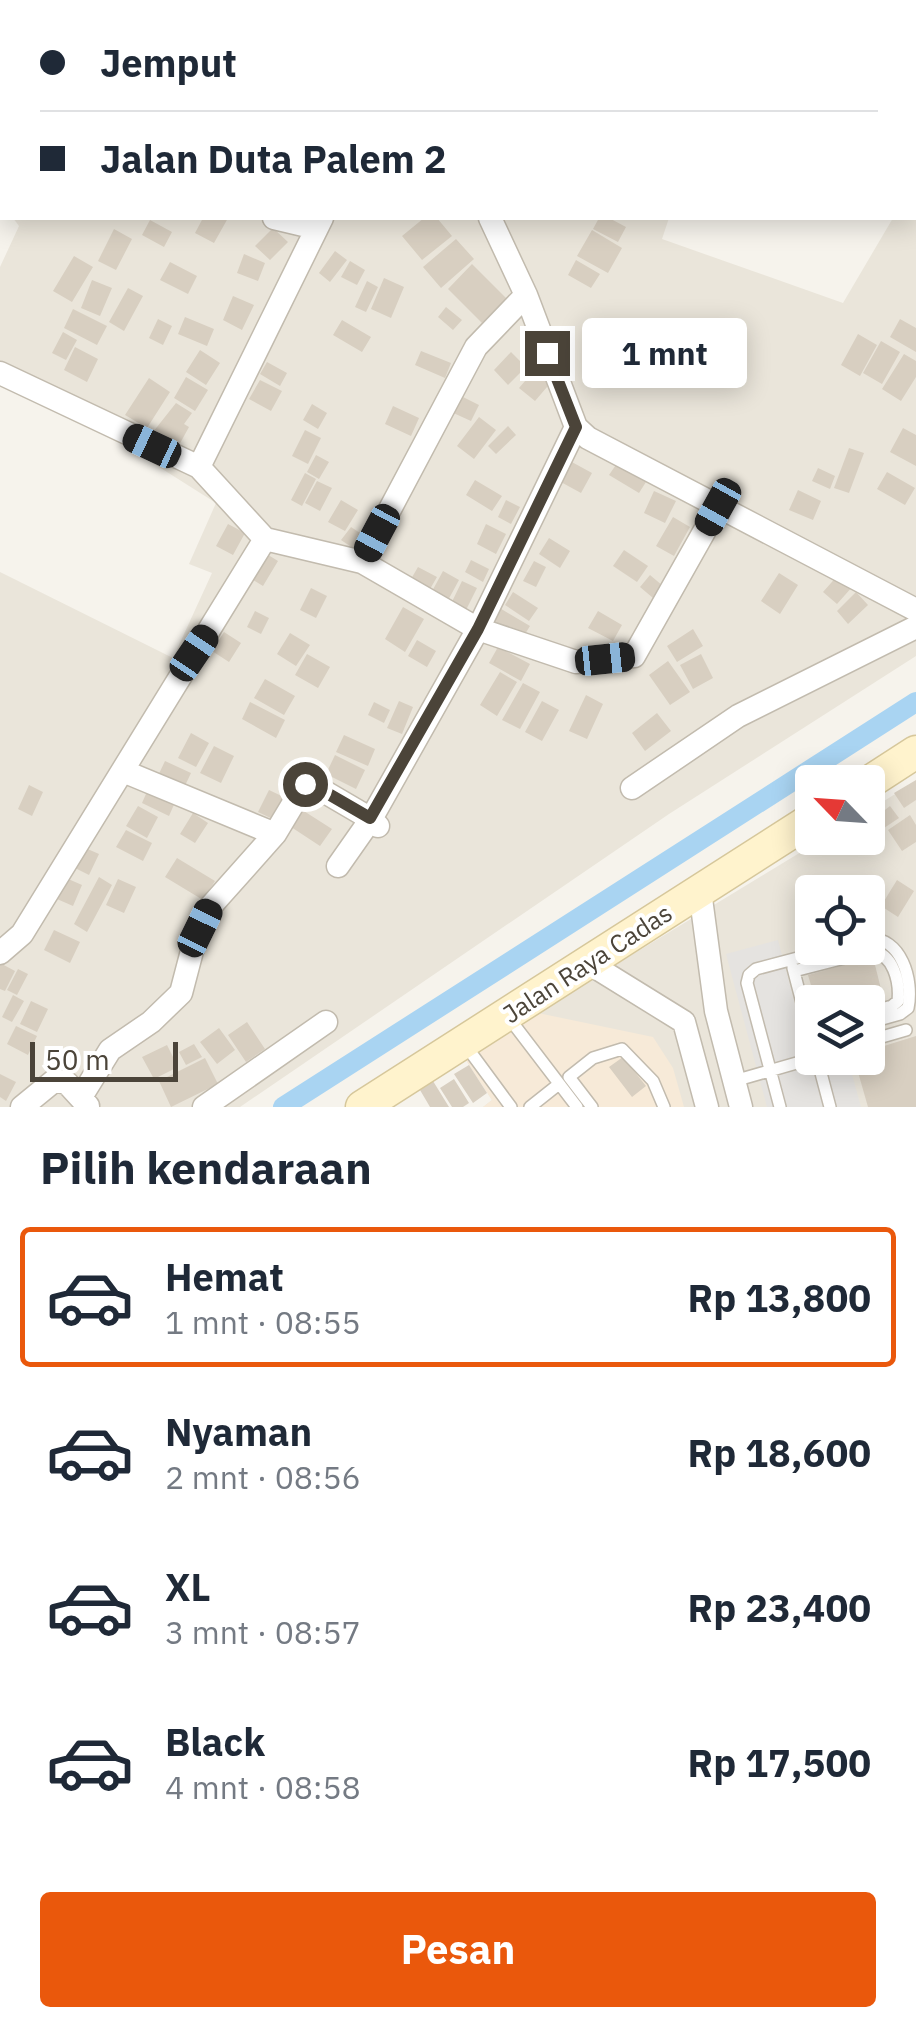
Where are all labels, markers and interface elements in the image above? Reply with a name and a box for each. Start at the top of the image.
text: Jemput [100,38,237,87]
text: Jalan Duta Palem 2 [100,134,447,183]
callout: 1 mnt [582,318,747,388]
route end [525,331,570,376]
text: 1 mnt [621,332,708,374]
car [118,420,186,472]
car [690,473,746,541]
car [350,499,404,567]
car [165,620,223,686]
car [574,641,636,677]
route start [283,762,328,807]
north arrow [795,765,885,855]
map controls [795,765,885,1075]
button: locate [795,875,885,965]
car [173,894,227,962]
street label: Jalan Raya Cadas [496,896,678,1030]
button: layers [795,985,885,1075]
scale bar [30,1037,178,1082]
text: 50 m [45,1041,110,1078]
text: Pilih kendaraan [40,1138,372,1196]
icon: car [45,1252,135,1342]
text: Hemat [165,1252,284,1301]
text: Rp 13,800 [688,1273,871,1322]
text: 1 mnt · 08:55 [165,1301,361,1343]
icon: car [45,1407,135,1497]
text: Nyaman [165,1407,312,1456]
text: Rp 18,600 [688,1428,871,1477]
text: 2 mnt · 08:56 [165,1456,361,1498]
icon: car [45,1562,135,1652]
text: XL [165,1562,211,1611]
text: Rp 23,400 [688,1583,871,1632]
text: 3 mnt · 08:57 [165,1611,361,1653]
icon: car [45,1717,135,1807]
text: Black [165,1717,265,1766]
text: Rp 17,500 [688,1738,871,1787]
text: 4 mnt · 08:58 [165,1766,361,1808]
button: Pesan [40,1892,876,2007]

